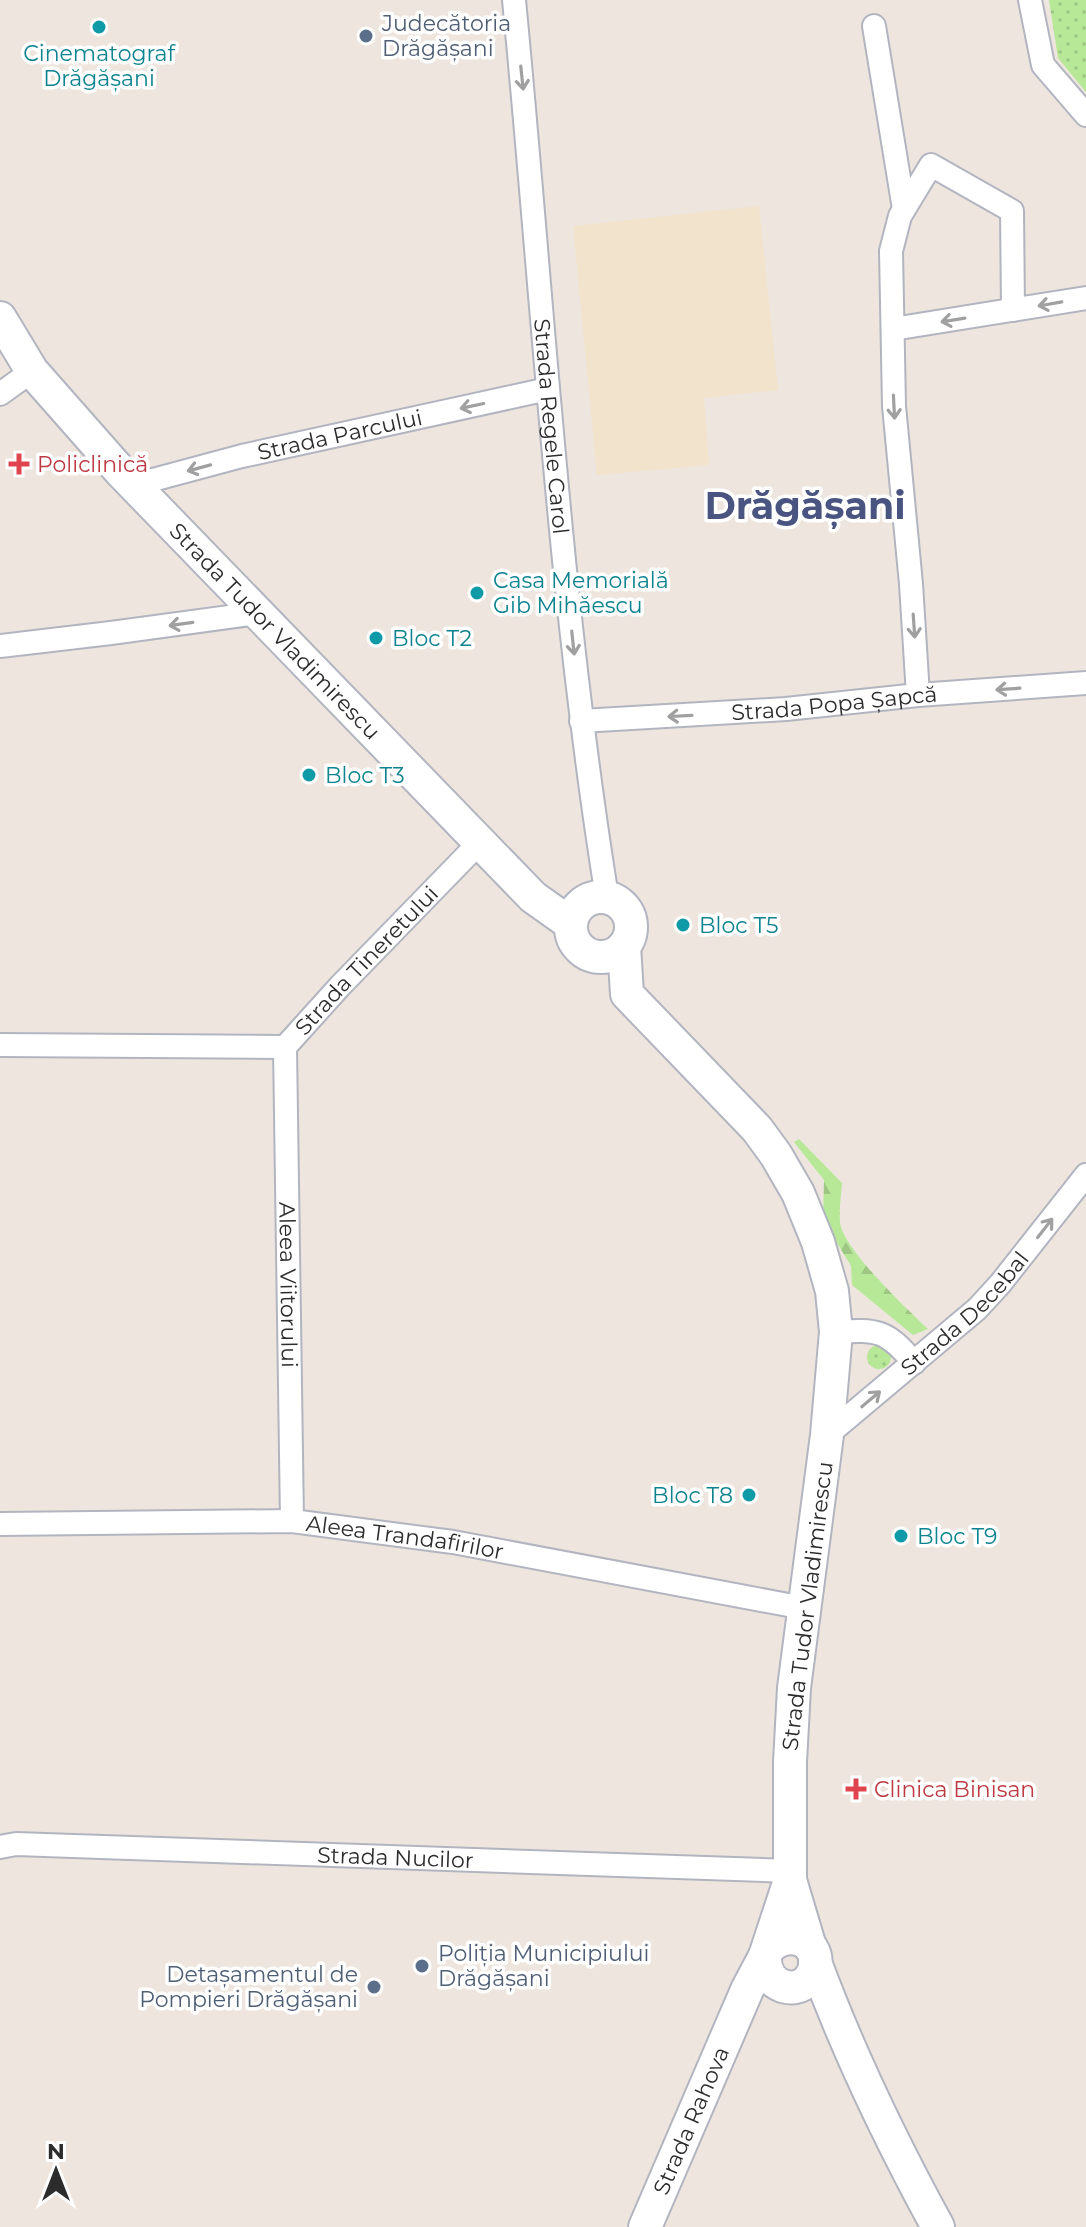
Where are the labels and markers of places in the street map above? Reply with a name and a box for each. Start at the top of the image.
place label: Judecătoria Drăgășani [381,10,511,62]
marker: Cinematograf Drăgășani [90,18,108,36]
marker: Judecătoria Drăgășani [357,27,375,45]
place label: Cinematograf Drăgășani [23,40,176,92]
place label: Policlinică [37,451,148,478]
marker: Policlinică [8,453,30,475]
place label: Casa Memorială Gib Mihăescu [493,567,669,619]
marker: Casa Memorială Gib Mihăescu [468,584,486,602]
place label: Bloc T2 [392,625,472,652]
marker: Bloc T2 [367,629,385,647]
place label: Bloc T3 [325,762,405,789]
marker: Bloc T3 [300,766,318,784]
place label: Bloc T5 [699,912,778,939]
marker: Bloc T5 [674,916,692,934]
place label: Bloc T8 [652,1482,733,1509]
marker: Bloc T8 [740,1486,758,1504]
place label: Bloc T9 [917,1523,997,1550]
marker: Bloc T9 [892,1527,910,1545]
place label: Clinica Binisan [874,1776,1035,1803]
marker: Clinica Binisan [845,1778,867,1800]
place label: Poliția Municipiului Drăgășani [438,1940,650,1992]
marker: Poliția Municipiului Drăgășani [413,1957,431,1975]
place label: Detașamentul de Pompieri Drăgășani [139,1961,358,2013]
marker: Detașamentul de Pompieri Drăgășani [365,1978,383,1996]

